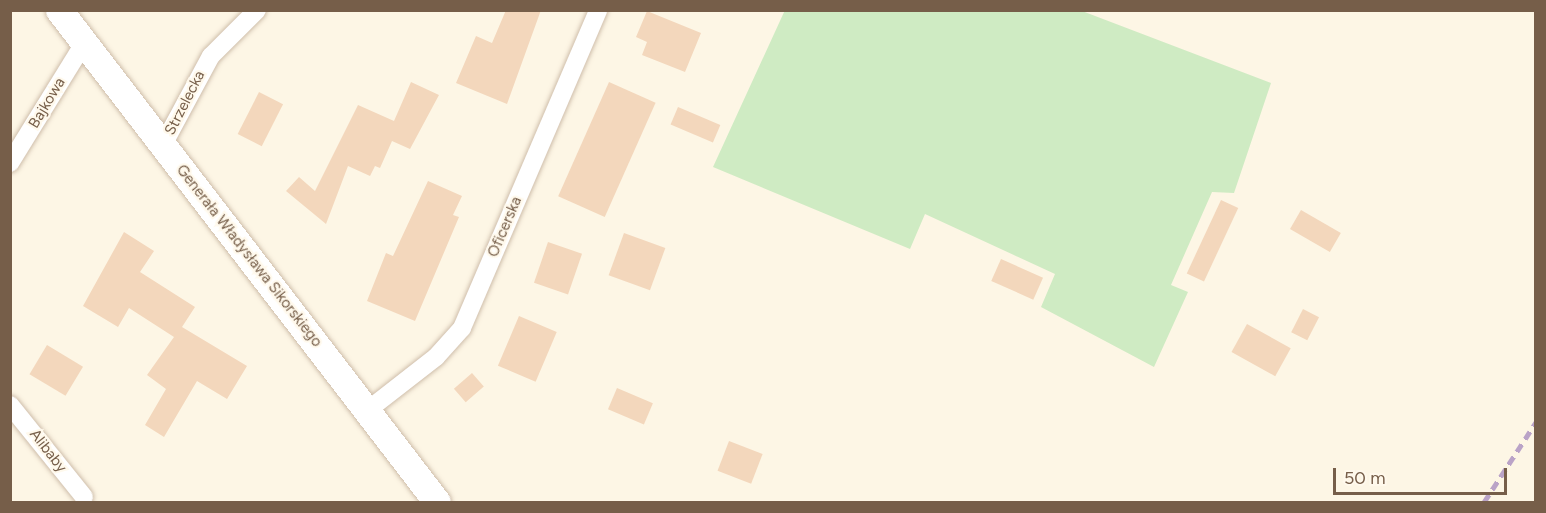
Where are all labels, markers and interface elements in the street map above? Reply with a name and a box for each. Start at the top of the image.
street label: Strzelecka [161,68,209,138]
street label: Bajkowa [25,74,69,132]
street label: Generała Władysława Sikorskiego [172,161,326,351]
street label: Oficerska [484,194,526,260]
street label: Alibaby [26,426,70,476]
scale bar [1336,456,1510,494]
text: 50 m [1344,467,1386,489]

